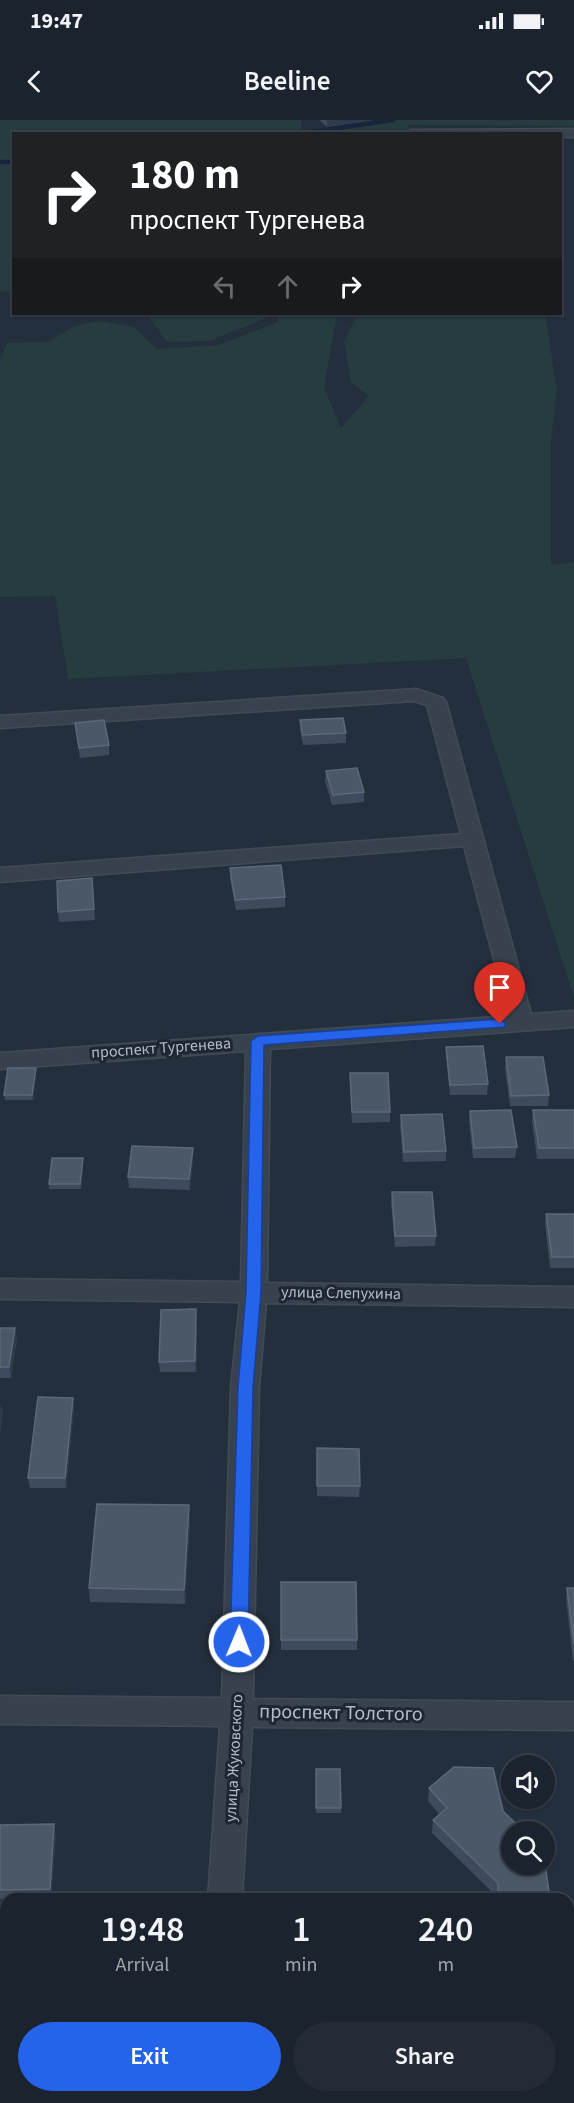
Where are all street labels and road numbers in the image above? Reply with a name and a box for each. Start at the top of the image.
street label: проспект Тургенева [90,1032,232,1064]
street label: улица Слепухина [281,1281,401,1305]
street label: улица Жуковского [220,1693,248,1823]
street label: проспект Толстого [259,1698,423,1728]

